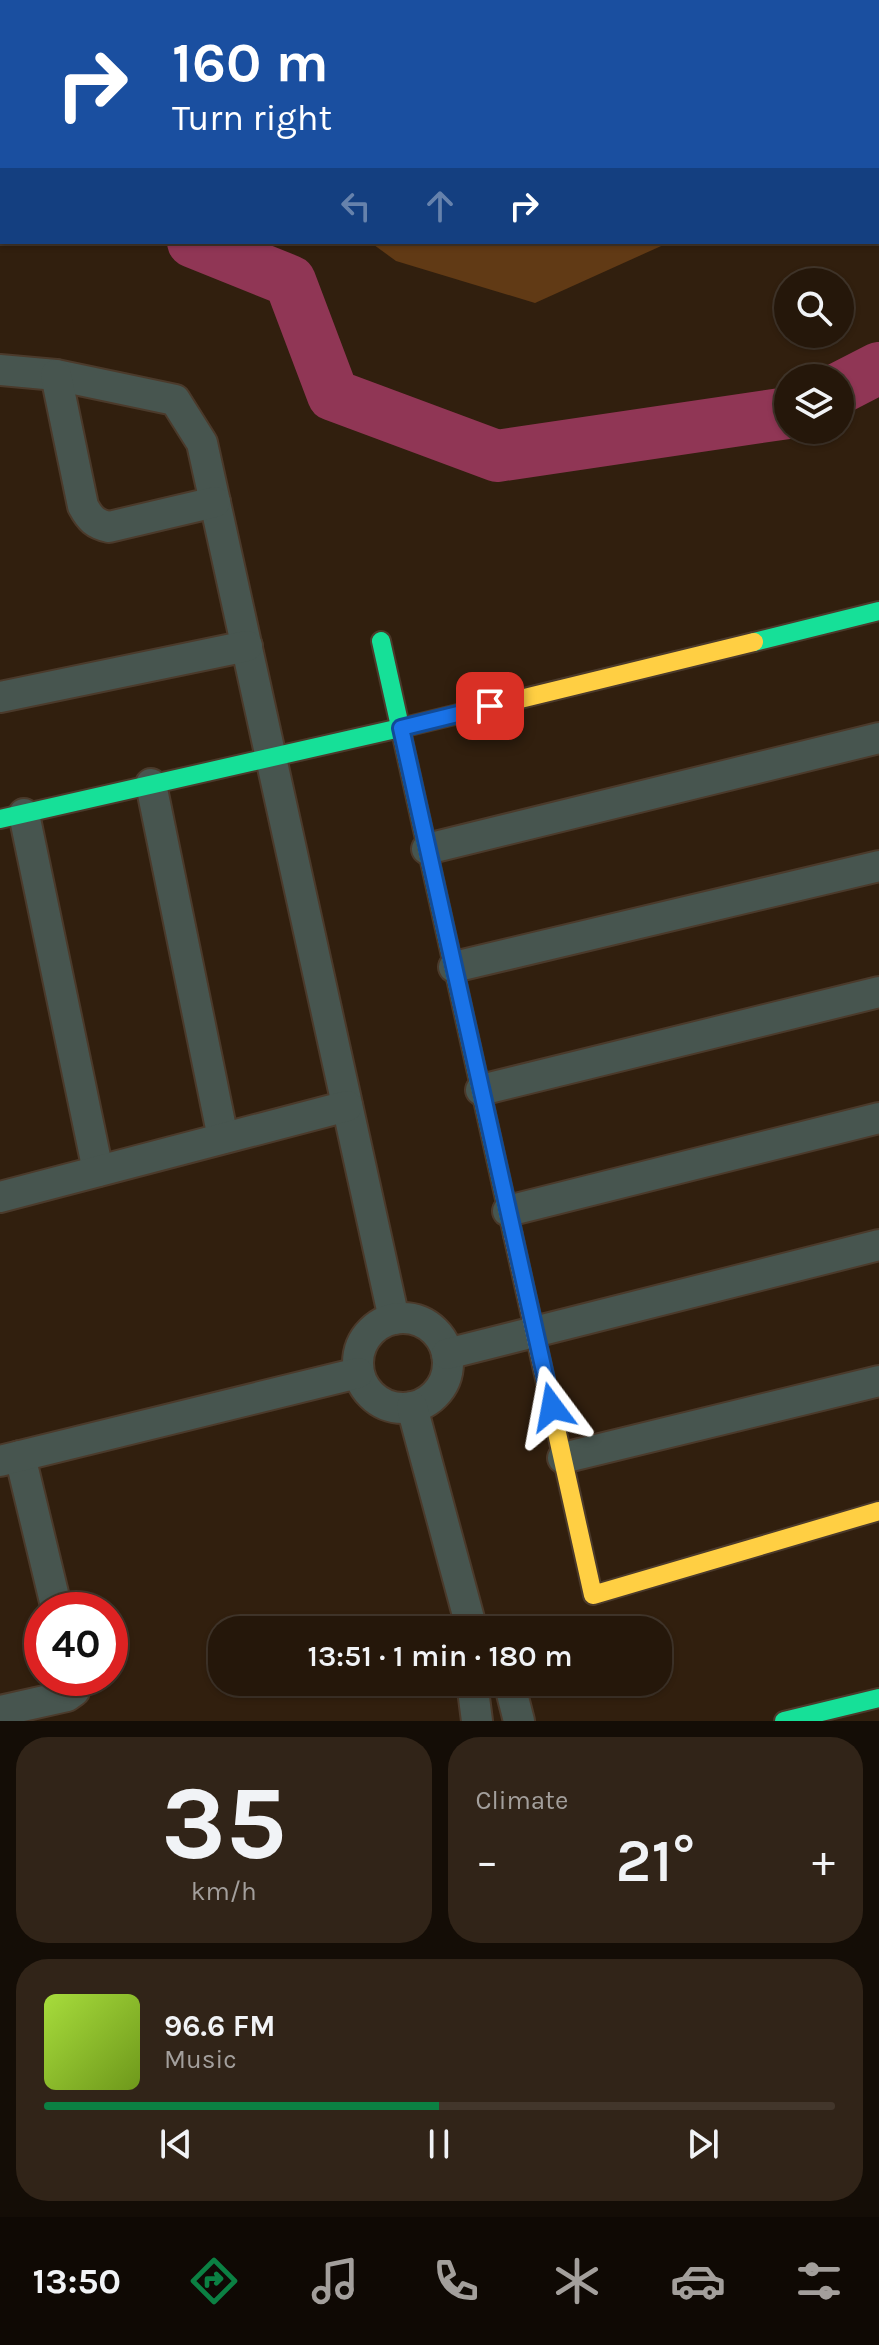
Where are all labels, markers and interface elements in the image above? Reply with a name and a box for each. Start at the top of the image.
text: 160 m [172,30,329,95]
icon: right [40,32,144,136]
text: Turn right [172,97,332,139]
icon: left [334,184,378,228]
icon: ahead [418,184,462,228]
icon: right [502,184,546,228]
map controls [774,268,854,444]
button: search [774,268,854,348]
button: layers [774,364,854,444]
pin [456,672,524,740]
icon: arrive [468,684,512,728]
position arrow [510,1365,594,1449]
speed limit sign: 40 [24,1592,128,1696]
text: 13:51 · 1 min · 180 m [307,1638,573,1674]
text: 35 [161,1763,286,1884]
text: Climate [476,1785,568,1816]
text: 21° [616,1826,695,1896]
text: − [476,1836,499,1887]
text: + [812,1836,835,1887]
text: km/h [191,1876,257,1907]
text: 96.6 FM [164,2008,275,2044]
text: Music [164,2044,237,2075]
icon: previous [154,2122,198,2166]
icon: pause [417,2122,461,2166]
icon: next [681,2122,725,2166]
icon: directions [186,2253,242,2309]
icon: music [307,2253,363,2309]
icon: phone [428,2253,484,2309]
icon: climate [549,2253,605,2309]
icon: car [670,2253,726,2309]
icon: filters [791,2253,847,2309]
text: 13:50 [32,2260,121,2302]

